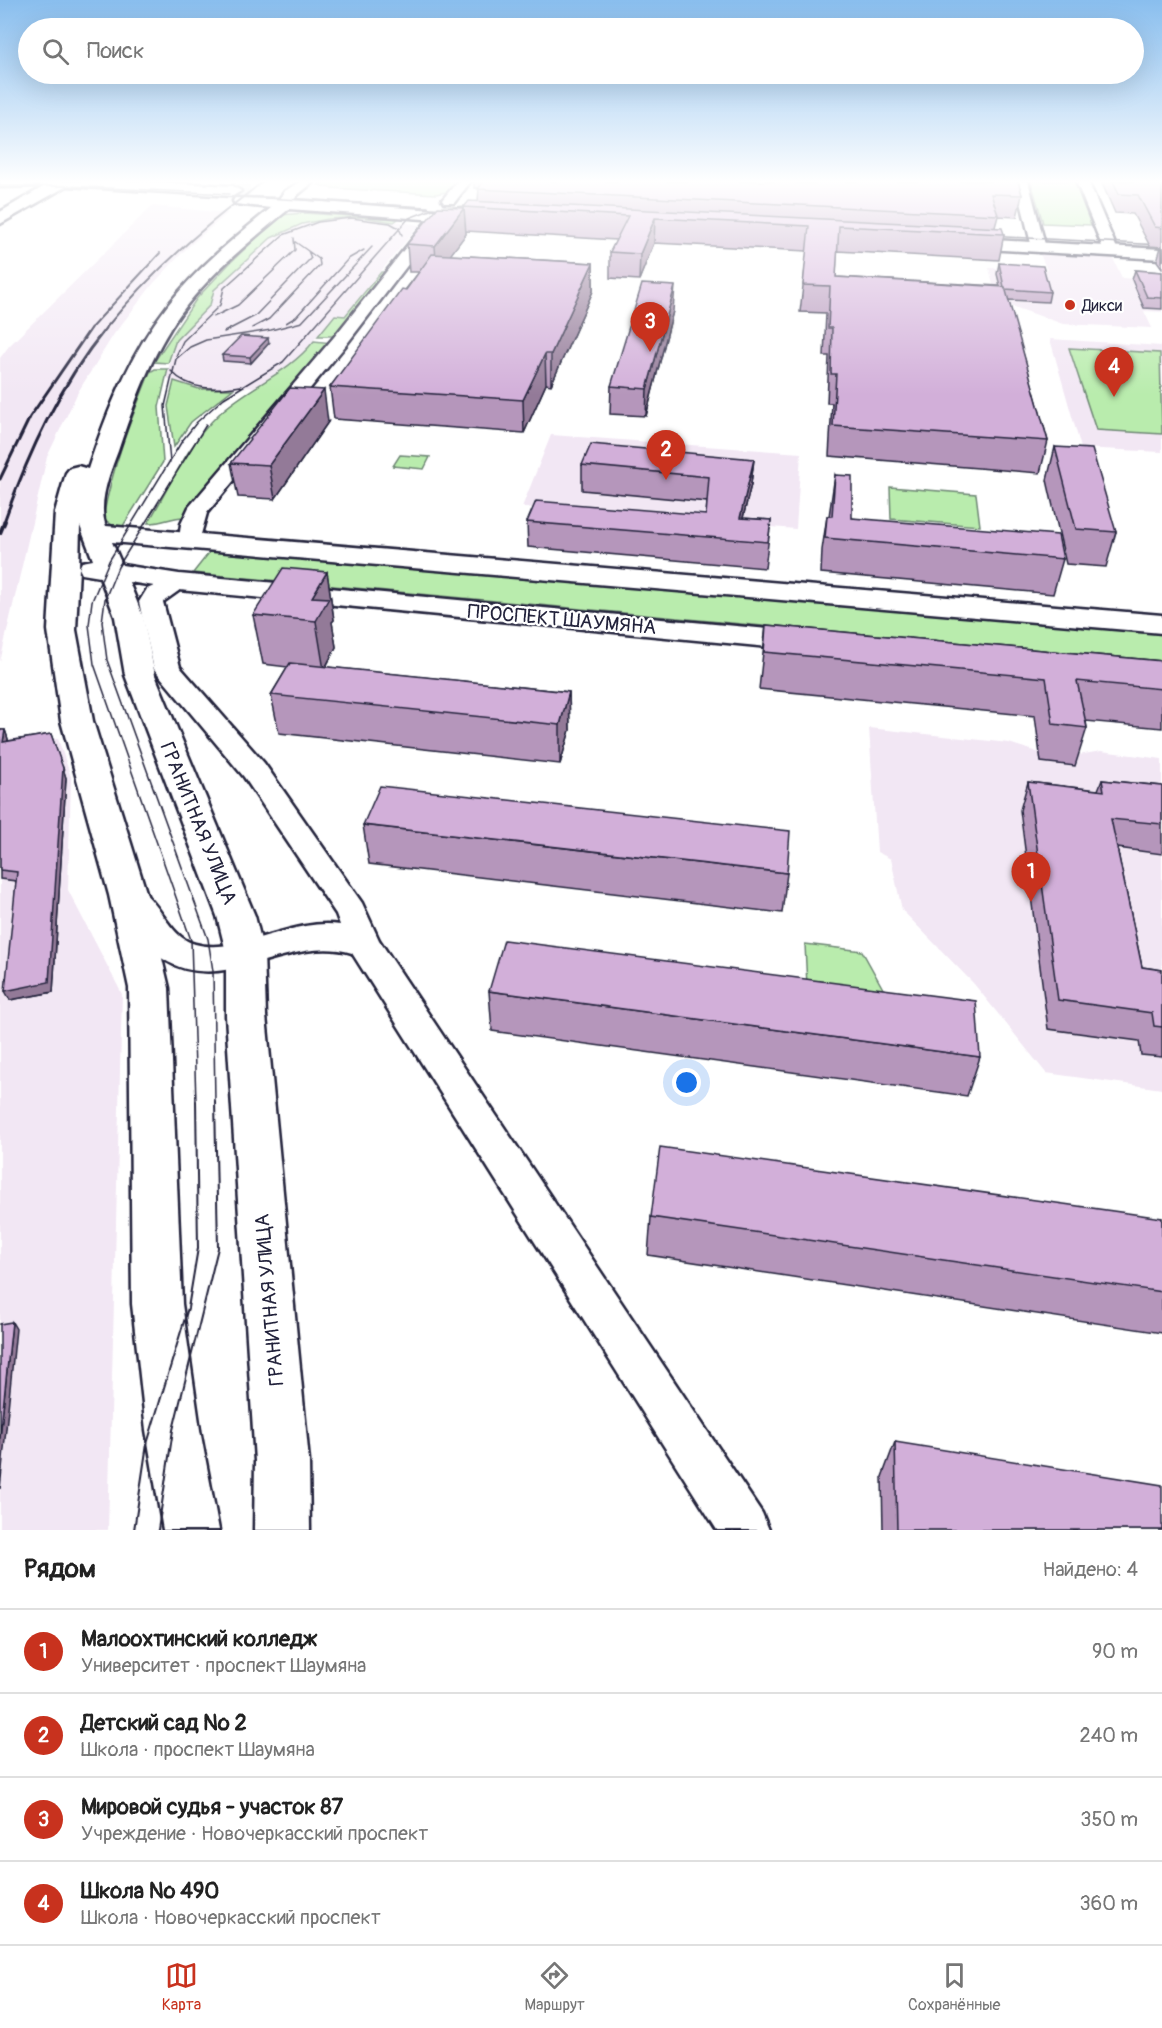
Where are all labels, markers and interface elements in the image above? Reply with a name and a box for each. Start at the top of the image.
search box [18,18,1144,84]
icon: search [39,35,72,68]
text: Поиск [87,37,144,65]
place label: Дикси [1081,296,1122,316]
marker: Дикси [1063,298,1077,312]
pin: 3 [630,302,670,352]
pin: 4 [1094,348,1134,397]
pin: 2 [646,430,686,480]
street label: ПРОСПЕКТ ШАУМЯНА [467,599,657,640]
street label: ГРАНИТНАЯ УЛИЦА [155,738,243,908]
pin: 1 [1012,852,1050,902]
your location [672,1068,701,1097]
street label: ГРАНИТНАЯ УЛИЦА [250,1213,289,1387]
text: Рядом [24,1553,96,1585]
text: Найдено: 4 [1043,1557,1138,1582]
text: Малоохтинский колледж [81,1625,317,1653]
text: 1 [40,1639,47,1664]
text: 90 m [1092,1639,1138,1664]
text: Университет · проспект Шаумяна [81,1653,366,1678]
text: Детский сад № 2 [81,1709,247,1737]
text: 2 [38,1723,49,1748]
text: 240 m [1079,1723,1138,1748]
text: Школа · проспект Шаумяна [81,1737,315,1762]
text: Мировой судья - участок 87 [81,1793,343,1821]
text: 3 [38,1807,49,1832]
text: 350 m [1080,1807,1138,1832]
text: Учреждение · Новочеркасский проспект [81,1821,428,1846]
text: Школа № 490 [81,1877,219,1905]
text: 4 [38,1891,49,1916]
text: 360 m [1079,1891,1138,1916]
text: Школа · Новочеркасский проспект [81,1905,381,1930]
tab: Карта [162,1959,201,2015]
tab: Маршрут [525,1959,585,2015]
tab: Сохранённые [908,1959,1000,2015]

